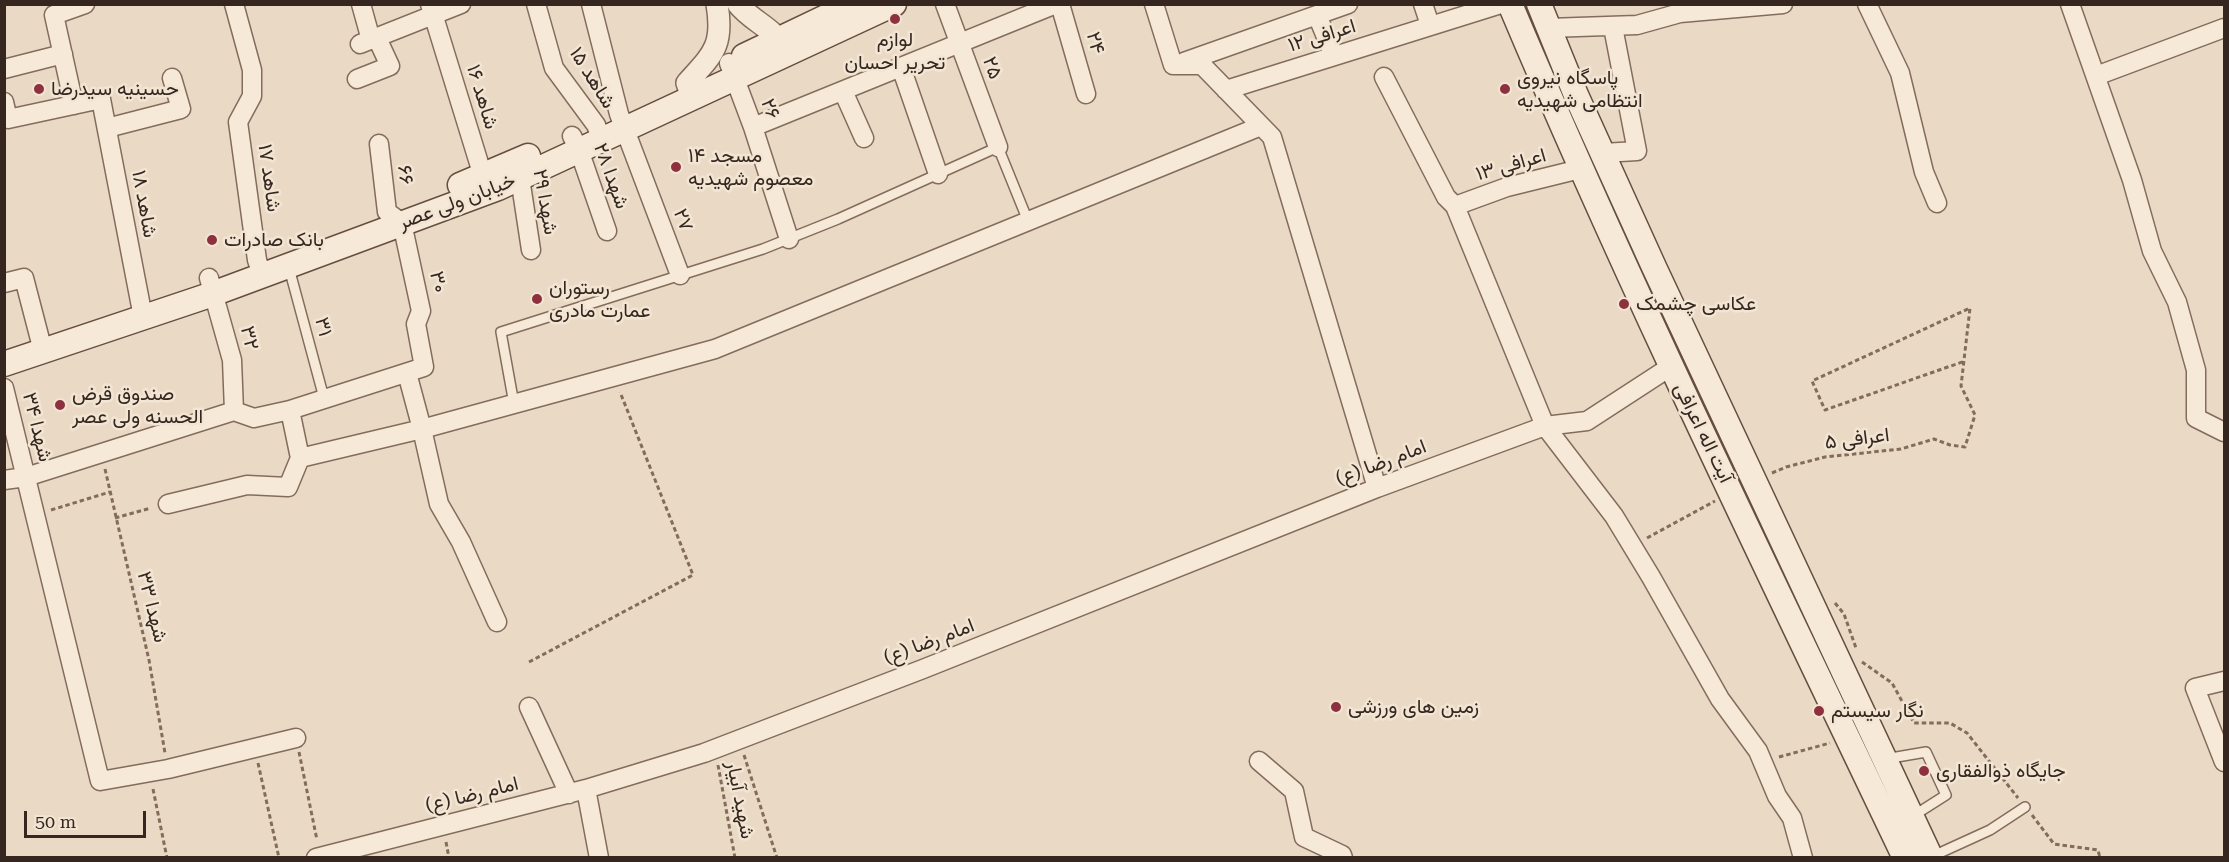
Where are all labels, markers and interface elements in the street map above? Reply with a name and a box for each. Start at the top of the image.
marker: لوازم تحریر احسان [888,12,902,26]
street label: اعرافی ۱۲ [1285,14,1359,58]
place label: لوازم تحریر احسان [845,28,945,75]
street label: ۲۴ [1080,29,1110,57]
street label: شاهد ۱۵ [564,43,620,113]
street label: ۲۵ [977,53,1007,83]
street label: شاهد ۱۶ [461,62,503,132]
place label: پاسگاه نیروی انتظامی شهیدیه [1517,66,1643,113]
place label: حسینیه سیدرضا [51,77,179,101]
marker: حسینیه سیدرضا [32,82,46,96]
marker: پاسگاه نیروی انتظامی شهیدیه [1498,82,1512,96]
street label: ۲۶ [755,95,785,123]
street label: شهدا ۲۸ [588,140,634,212]
street label: شاهد ۱۷ [252,143,286,213]
place label: مسجد ۱۴ معصوم شهیدیه [688,144,813,191]
street label: اعرافی ۱۳ [1473,144,1549,186]
marker: مسجد ۱۴ معصوم شهیدیه [669,160,683,174]
street label: ۶۶ [392,164,418,186]
street label: شهدا ۲۹ [527,167,563,237]
street label: شاهد ۱۸ [126,168,162,240]
street label: خیابان ولی عصر [395,169,519,235]
street label: ۲۷ [668,205,698,235]
place label: بانک صادرات [224,228,324,252]
marker: بانک صادرات [205,233,219,247]
street label: ۳۰ [424,269,452,295]
place label: رستوران عمارت مادری [549,276,650,323]
marker: رستوران عمارت مادری [530,292,544,306]
place label: عکاسی چشمک [1636,292,1756,316]
marker: عکاسی چشمک [1617,297,1631,311]
street label: ۳۱ [309,315,337,339]
street label: ۳۲ [235,324,263,352]
street label: آیت اله اعرافی [1668,379,1738,487]
place label: صندوق قرض الحسنه ولی عصر [72,382,203,429]
street label: شهدا ۳۴ [17,390,57,464]
marker: صندوق قرض الحسنه ولی عصر [53,398,67,412]
street label: اعرافی ۵ [1823,423,1891,455]
street label: امام رضا (ع) [1332,435,1430,491]
street label: شهدا ۳۳ [132,569,172,645]
street label: امام رضا (ع) [880,614,978,670]
place label: زمین های ورزشی [1348,695,1479,719]
place label: نگار سیستم [1831,699,1924,723]
marker: زمین های ورزشی [1329,700,1343,714]
marker: نگار سیستم [1812,704,1826,718]
street label: شهید آبیار [721,759,759,841]
place label: جایگاه ذوالفقاری [1936,759,2066,783]
marker: جایگاه ذوالفقاری [1917,764,1931,778]
street label: امام رضا (ع) [423,772,521,818]
scale bar [27,799,148,837]
text: 50 m [35,811,76,832]

